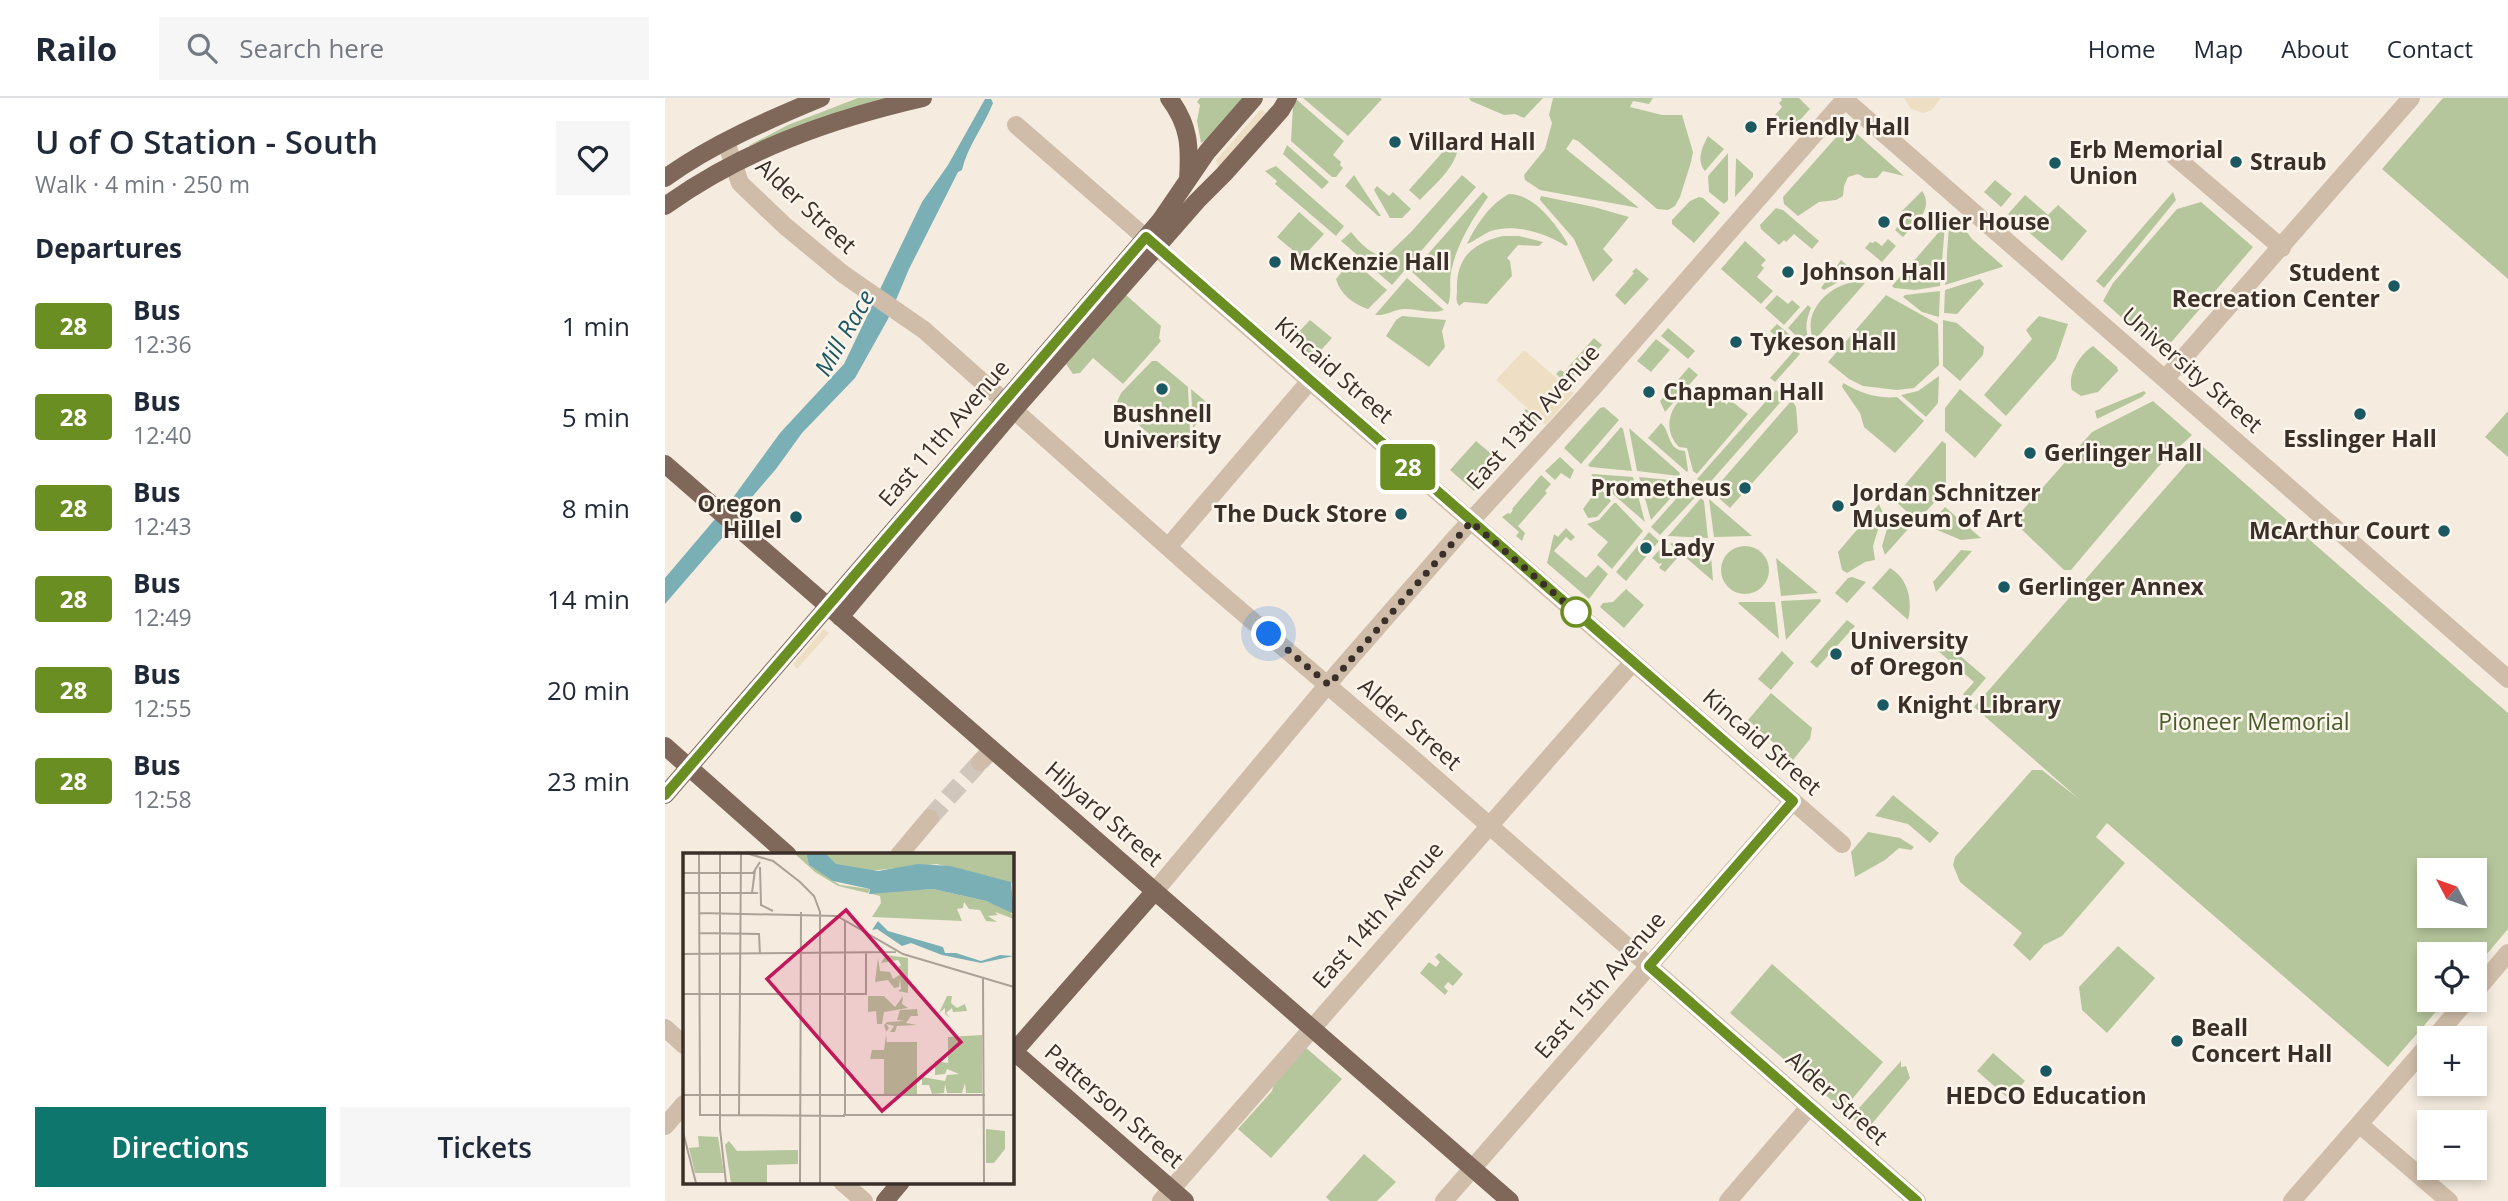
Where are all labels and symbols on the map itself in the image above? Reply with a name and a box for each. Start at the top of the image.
place label: Friendly Hall [1765,110,1910,142]
marker: Friendly Hall [1743,119,1759,135]
place label: Villard Hall [1409,125,1535,157]
place label: Erb Memorial Union [2069,133,2223,191]
marker: Villard Hall [1387,134,1403,150]
place label: Straub [2250,145,2327,177]
street label: Alder Street [749,150,864,260]
marker: Straub [2228,154,2244,170]
marker: Erb Memorial Union [2047,155,2063,171]
place label: Collier House [1898,205,2050,237]
marker: Collier House [1876,214,1892,230]
place label: McKenzie Hall [1289,245,1450,277]
marker: McKenzie Hall [1267,254,1283,270]
place label: Johnson Hall [1800,255,1946,287]
place label: Student Recreation Center [2172,256,2380,314]
marker: Johnson Hall [1780,264,1796,280]
marker: Student Recreation Center [2386,278,2402,294]
water label: Mill Race [806,283,882,381]
street label: University Street [2115,299,2270,439]
street label: Kincaid Street [1268,309,1401,430]
place label: Tykeson Hall [1750,325,1897,357]
marker: Tykeson Hall [1728,334,1744,350]
street label: East 13th Avenue [1458,337,1606,496]
street label: East 11th Avenue [870,352,1016,513]
place label: Chapman Hall [1663,375,1824,407]
marker: Bushnell University [1154,381,1170,397]
marker: Chapman Hall [1641,384,1657,400]
place label: Bushnell University [1103,397,1222,455]
marker: Esslinger Hall [2352,406,2368,422]
place label: Esslinger Hall [2283,422,2437,454]
place label: Gerlinger Hall [2044,436,2202,468]
line badge: 28 [1377,444,1439,490]
marker: Gerlinger Hall [2022,445,2038,461]
place label: Prometheus [1590,471,1731,503]
place label: Jordan Schnitzer Museum of Art [1850,476,2041,534]
marker: Prometheus [1737,480,1753,496]
place label: Oregon Hillel [697,487,782,545]
place label: The Duck Store [1214,497,1387,529]
marker: Jordan Schnitzer Museum of Art [1830,498,1846,514]
marker: The Duck Store [1393,506,1409,522]
marker: Oregon Hillel [788,509,804,525]
place label: McArthur Court [2249,514,2430,546]
marker: McArthur Court [2436,523,2452,539]
place label: Lady [1660,531,1715,563]
marker: Lady [1638,540,1654,556]
place label: Gerlinger Annex [2018,570,2205,602]
marker: Gerlinger Annex [1996,579,2012,595]
unlabelled marker [1561,597,1591,627]
your location [1251,616,1286,651]
place label: University of Oregon [1850,624,1969,682]
marker: University of Oregon [1828,646,1844,662]
street label: Alder Street [1352,670,1469,777]
street label: Kincaid Street [1696,681,1829,802]
place label: Knight Library [1897,688,2062,720]
marker: Knight Library [1875,697,1891,713]
park label: Pioneer Memorial [2158,705,2350,737]
street label: Hilyard Street [1039,753,1170,873]
street label: East 14th Avenue [1304,834,1450,995]
inset map [683,853,1013,1184]
north arrow [2417,858,2487,928]
street label: East 15th Avenue [1526,904,1672,1065]
place label: Beall Concert Hall [2191,1011,2332,1069]
marker: Beall Concert Hall [2169,1033,2185,1049]
street label: Patterson Street [1038,1036,1191,1175]
street label: Alder Street [1780,1043,1896,1152]
marker: HEDCO Education [2038,1063,2054,1079]
place label: HEDCO Education [1945,1079,2147,1111]

